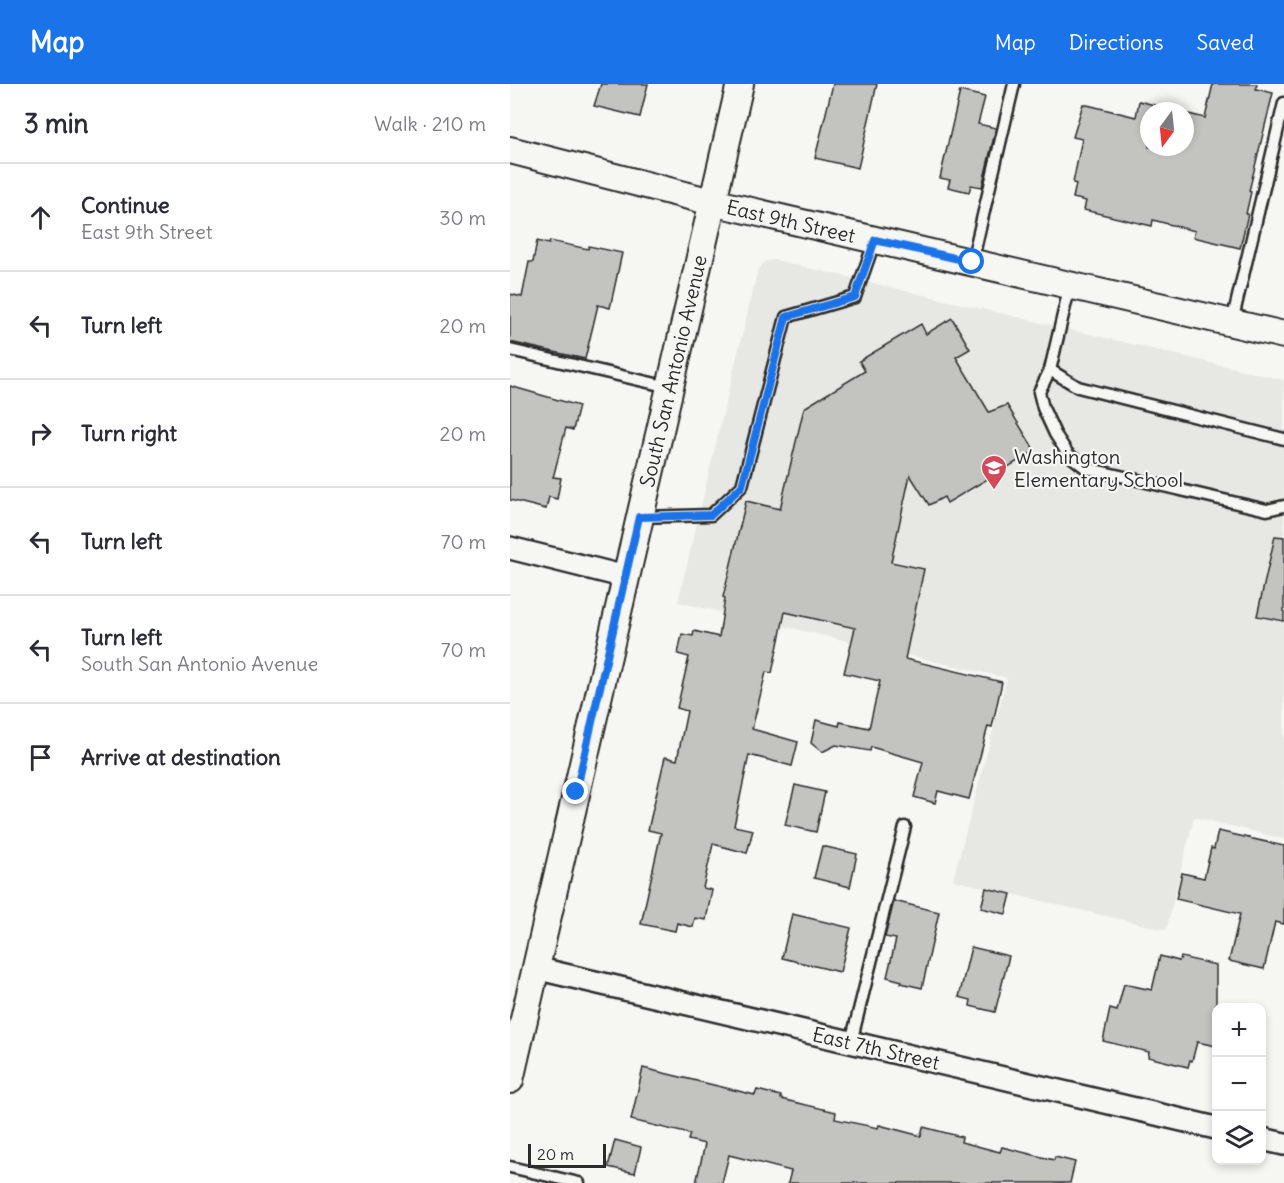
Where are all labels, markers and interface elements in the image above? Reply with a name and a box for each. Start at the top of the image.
text: Map [30,24,84,60]
text: Map [995,29,1036,56]
text: Directions [1069,29,1163,56]
text: Saved [1196,29,1254,56]
north arrow [1140,102,1194,156]
text: 3 min [24,107,89,140]
text: Walk · 210 m [374,111,486,136]
text: Continue [81,191,170,219]
street label: East 9th Street [724,194,858,248]
icon: ahead [24,201,57,234]
text: 30 m [439,205,486,230]
text: East 9th Street [81,219,212,244]
route start [958,248,984,274]
street label: South San Antonio Avenue [634,253,712,489]
icon: left [24,309,57,342]
text: Turn left [81,311,162,339]
text: 20 m [440,313,486,338]
icon: right [24,417,57,450]
text: Turn right [81,419,177,447]
text: 20 m [440,421,486,446]
place label: Washington Elementary School [1014,444,1183,492]
school or university icon: Washington Elementary School [979,453,1009,491]
icon: left [24,525,57,558]
text: Turn left [81,527,162,555]
text: 70 m [441,529,486,554]
text: Turn left [81,623,162,651]
icon: left [24,633,57,666]
text: 70 m [441,637,486,662]
text: South San Antonio Avenue [81,651,318,676]
icon: arrive [24,741,57,774]
text: Arrive at destination [81,743,281,771]
route end [562,778,588,804]
map controls [1212,1003,1266,1165]
button: + [1212,1003,1266,1057]
street label: East 7th Street [810,1021,942,1075]
button: − [1212,1057,1266,1111]
button: layers [1212,1111,1266,1165]
scale bar [528,1141,606,1168]
text: 20 m [537,1144,574,1164]

